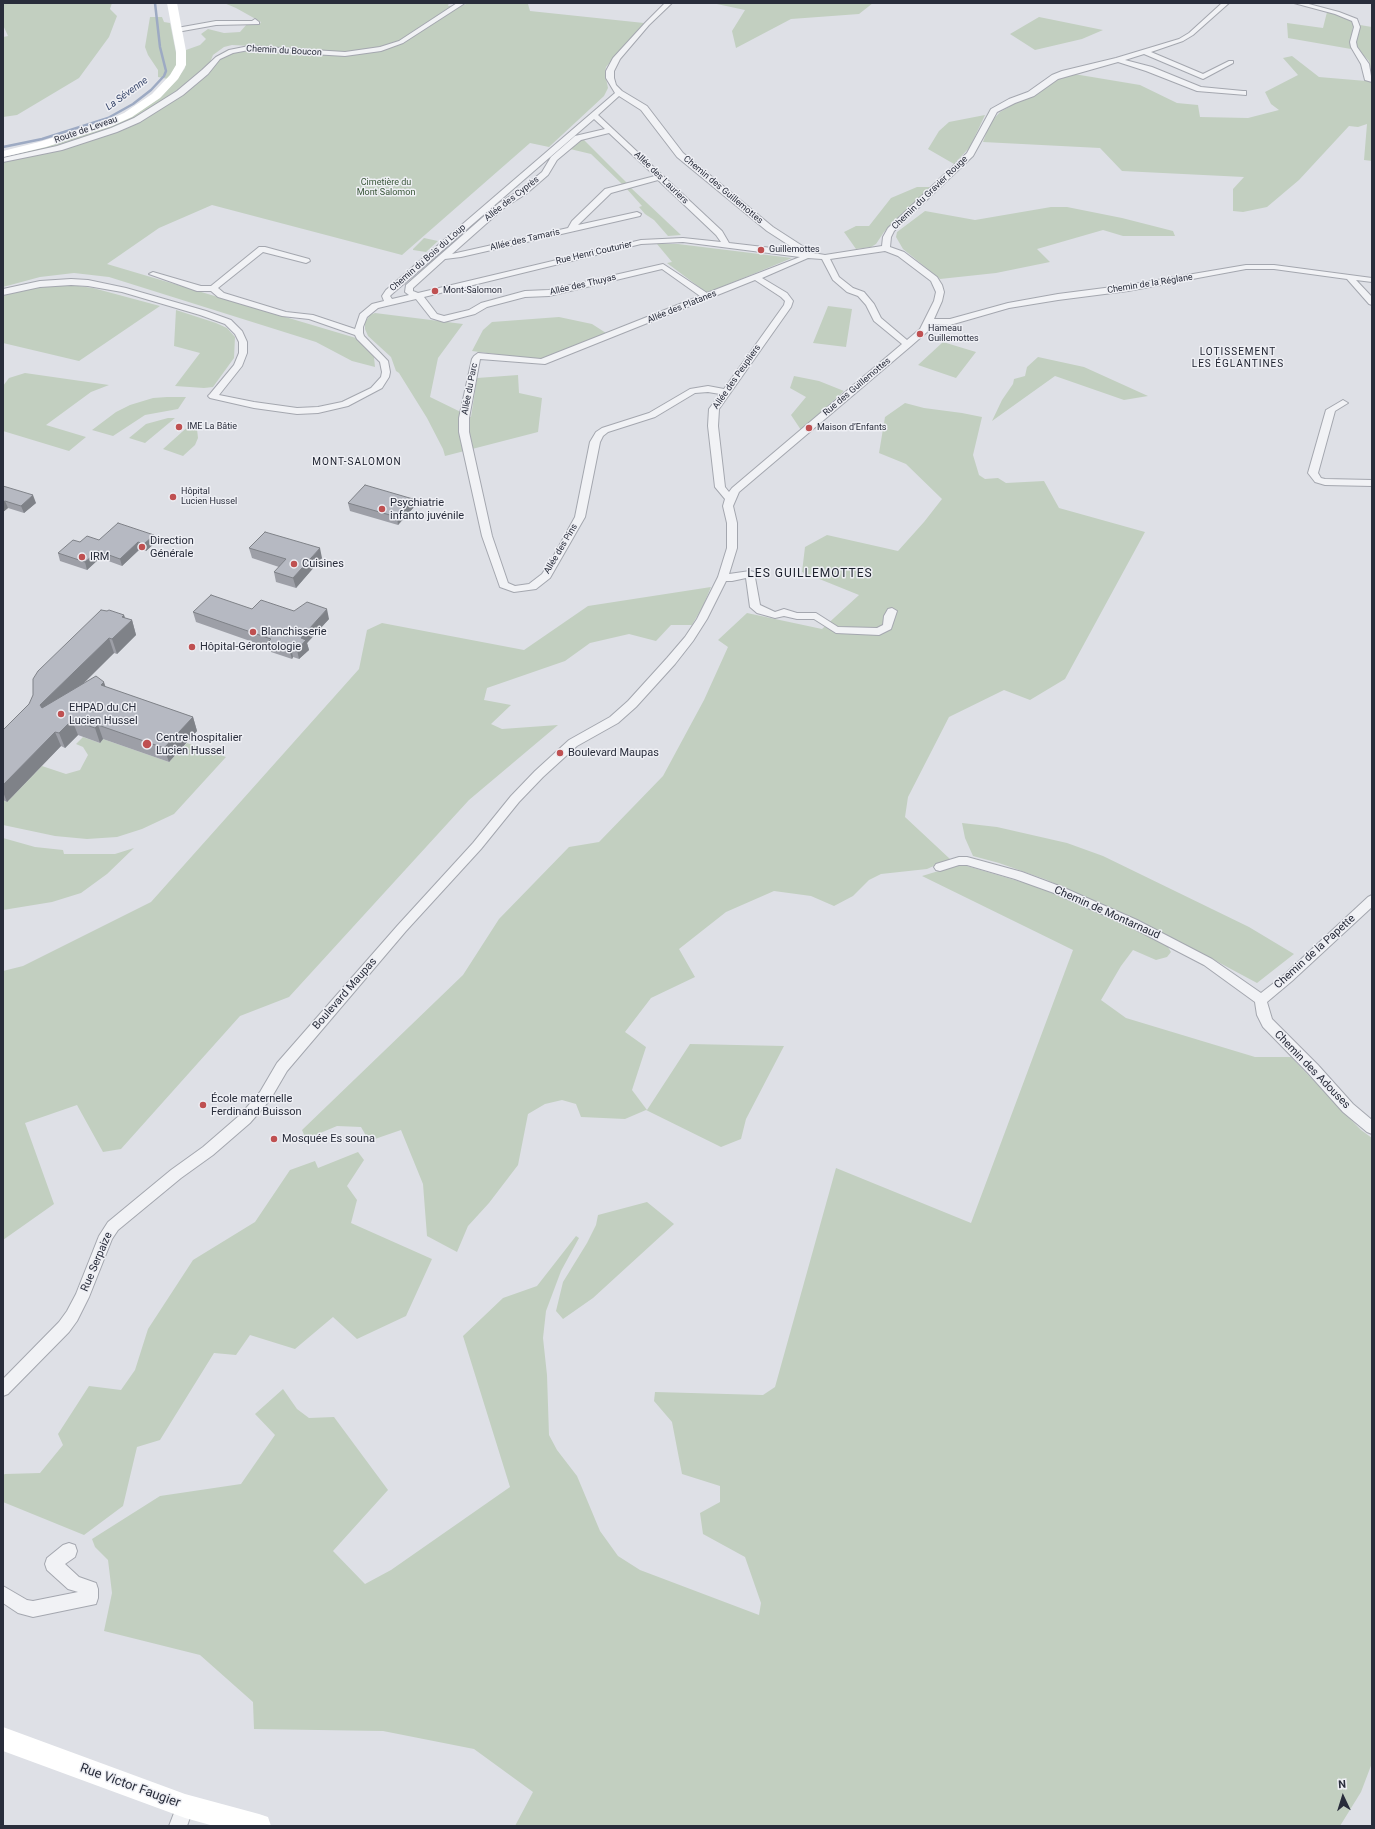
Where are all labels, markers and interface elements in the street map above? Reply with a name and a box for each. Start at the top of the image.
street label: Chemin du Boucon [246,44,322,58]
water label: La Sévenne [103,75,151,113]
street label: Route de Leveau [53,114,119,146]
street label: Allée des Lauriers [632,149,690,207]
street label: Chemin des Guillemottes [681,154,765,226]
street label: Chemin du Gravier Rouge [890,154,970,232]
street label: Allée des Cyprès [483,174,541,224]
park label: Cimetière du Mont Salomon [357,178,415,199]
street label: Chemin du Bois du Loup [388,222,468,294]
street label: Allée des Tamaris [489,227,561,253]
street label: Rue Henri Couturier [555,239,633,267]
marker: Guillemottes [756,245,766,255]
place label: Guillemottes [769,245,820,255]
street label: Allée des Thuyas [549,272,617,298]
street label: Chemin de la Réglane [1106,272,1194,296]
marker: Mont-Salomon [430,286,440,296]
place label: Mont-Salomon [443,286,502,296]
street label: Allée des Platanes [646,288,718,326]
place label: Hameau Guillemottes [928,324,979,345]
marker: Hameau Guillemottes [915,329,925,339]
street label: Allée des Peupliers [711,343,763,411]
district label: LOTISSEMENT LES ÉGLANTINES [1192,346,1284,370]
street label: Rue des Guillemottes [821,356,893,418]
street label: Allée du Parc [460,362,480,416]
marker: IME La Bâtie [174,422,184,432]
place label: IME La Bâtie [187,422,237,432]
marker: Maison d’Enfants [804,423,814,433]
place label: Maison d’Enfants [817,423,886,433]
district label: MONT-SALOMON [312,456,402,468]
place label: Hôpital Lucien Hussel [181,487,237,508]
marker: Hôpital Lucien Hussel [168,492,178,502]
place label: Psychiatrie infanto juvénile [390,496,464,522]
marker: Psychiatrie infanto juvénile [377,504,387,514]
street label: Allée des Pins [542,522,580,576]
place label: Direction Générale [150,534,194,560]
marker: Direction Générale [137,542,147,552]
place label: IRM [90,550,109,564]
marker: IRM [77,552,87,562]
place label: Cuisines [302,557,344,571]
marker: Cuisines [289,559,299,569]
district label: LES GUILLEMOTTES [747,567,873,581]
place label: Blanchisserie [261,625,327,639]
marker: Blanchisserie [248,627,258,637]
place label: Hôpital-Gérontologie [200,640,301,654]
marker: Hôpital-Gérontologie [187,642,197,652]
place label: EHPAD du CH Lucien Hussel [69,701,138,727]
marker: EHPAD du CH Lucien Hussel [56,709,66,719]
place label: Centre hospitalier Lucien Hussel [156,731,242,757]
marker: Centre hospitalier Lucien Hussel [141,738,153,750]
place label: Boulevard Maupas [568,746,659,760]
marker: Boulevard Maupas [555,748,565,758]
street label: Chemin de Montarnaud [1052,884,1162,942]
street label: Chemin de la Papette [1272,912,1358,992]
street label: Boulevard Maupas [310,955,380,1033]
street label: Chemin des Adouses [1271,1028,1353,1112]
place label: École maternelle Ferdinand Buisson [211,1092,302,1118]
marker: École maternelle Ferdinand Buisson [198,1100,208,1110]
place label: Mosquée Es souna [282,1132,375,1146]
marker: Mosquée Es souna [269,1134,279,1144]
street label: Rue Serpaize [79,1230,115,1294]
street label: Rue Victor Faugier [78,1761,182,1811]
north arrow [1323,1777,1363,1817]
text: N [1338,1778,1346,1791]

